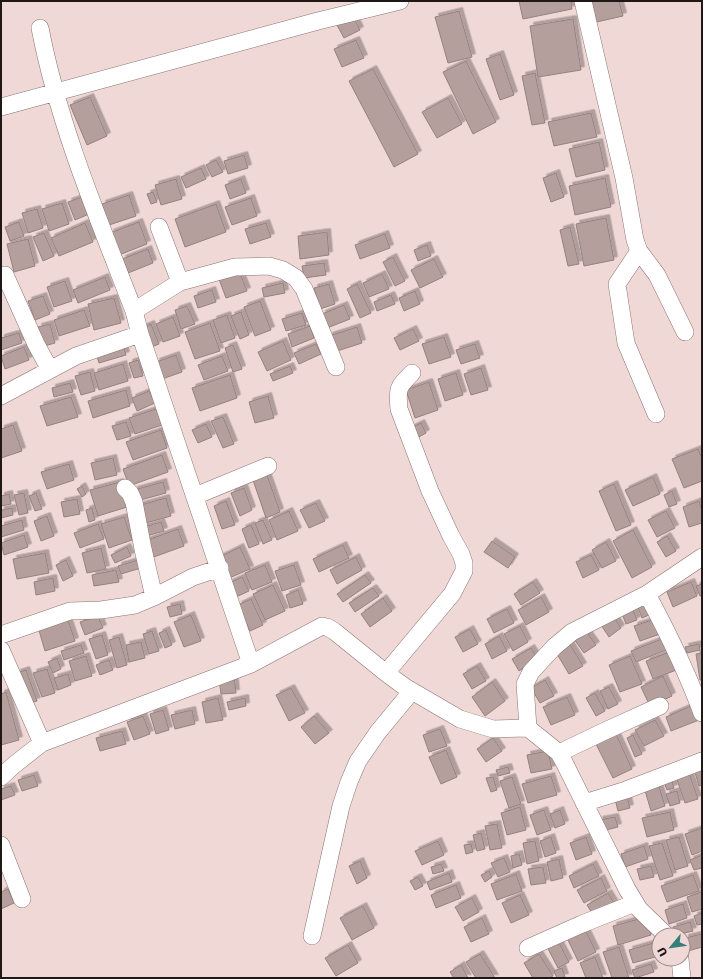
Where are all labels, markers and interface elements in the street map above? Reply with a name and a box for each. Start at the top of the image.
north arrow [651,927,691,967]
text: U [655,945,671,959]

